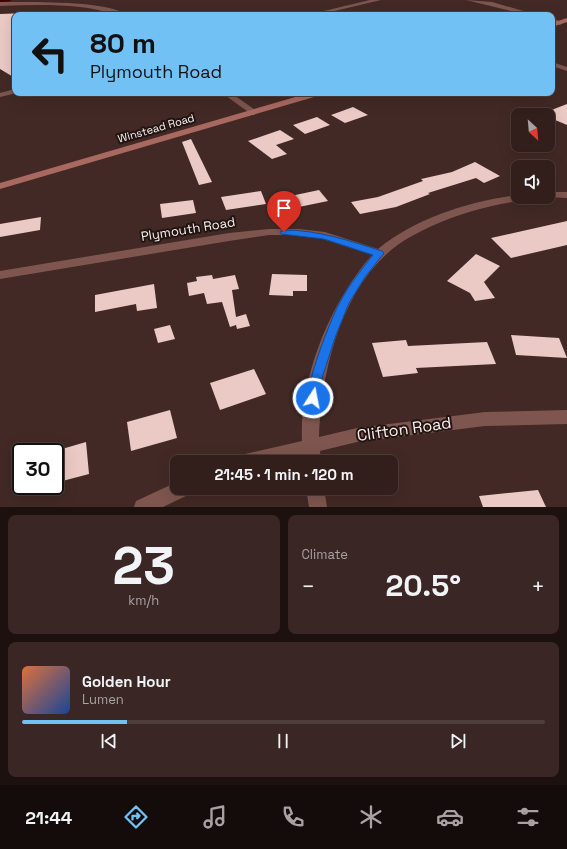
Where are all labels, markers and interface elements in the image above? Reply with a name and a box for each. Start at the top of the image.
text: 80 m [90,25,156,61]
icon: left [24,28,76,80]
text: Plymouth Road [90,60,222,83]
north arrow [511,108,555,152]
map controls [511,108,555,204]
street label: Winstead Road [116,110,196,146]
button: sound [511,160,555,204]
pin [267,191,301,232]
icon: arrive [273,197,295,219]
street label: Plymouth Road [140,213,236,245]
position arrow [292,377,334,419]
street label: Clifton Road [355,412,453,446]
speed limit sign: 30 [12,443,64,495]
text: 21:45 · 1 min · 120 m [214,465,354,484]
text: 23 [112,533,175,599]
text: Climate [302,546,348,563]
text: 20.5° [385,566,461,605]
text: − [302,572,315,600]
text: + [531,572,545,600]
text: km/h [128,592,159,609]
text: Golden Hour [82,672,171,691]
text: Lumen [82,691,124,708]
icon: previous [98,730,120,752]
icon: pause [272,730,294,752]
icon: next [447,730,469,752]
icon: directions [122,803,150,831]
icon: music [201,803,229,831]
icon: phone [279,803,307,831]
icon: climate [357,803,385,831]
icon: car [436,803,464,831]
icon: filters [514,803,542,831]
text: 21:44 [25,806,72,829]

